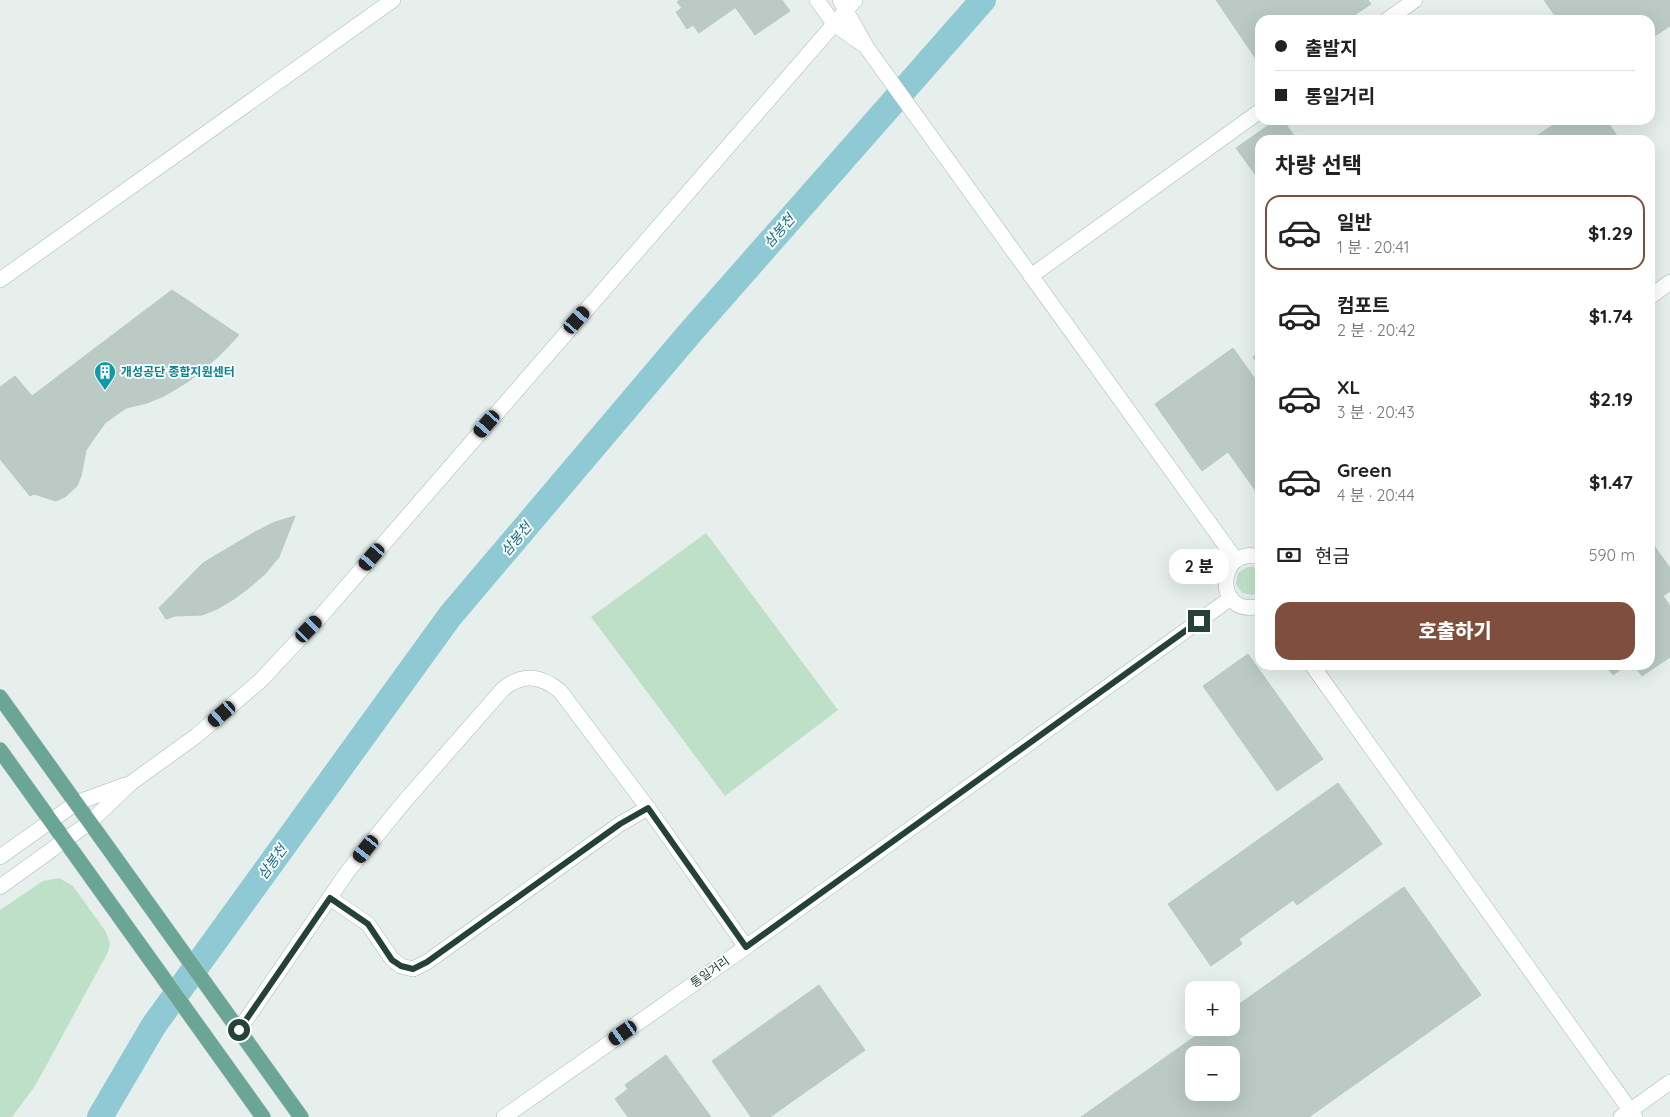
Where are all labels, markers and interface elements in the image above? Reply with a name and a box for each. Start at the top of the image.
text: 출발지 [1305,36,1357,60]
text: 통일거리 [1305,84,1375,108]
text: 차량 선택 [1275,151,1362,179]
water label: 삼봉천 [760,210,799,251]
icon: car [1277,210,1322,255]
text: 일반 [1337,210,1372,234]
text: $1.29 [1588,221,1633,245]
text: 1 분 · 20:41 [1337,237,1409,257]
icon: car [1277,293,1322,338]
text: 컴포트 [1337,293,1389,317]
car [561,304,592,336]
text: $1.74 [1589,304,1633,328]
text: 2 분 · 20:42 [1337,320,1415,340]
building icon: 개성공단 종합지원센터 [93,360,117,391]
place label: 개성공단 종합지원센터 [121,364,235,379]
text: XL [1337,375,1360,399]
icon: car [1277,376,1322,421]
text: $2.19 [1589,387,1633,411]
text: 3 분 · 20:43 [1337,402,1415,422]
car [471,408,502,440]
text: Green [1337,458,1392,482]
icon: car [1277,459,1322,504]
text: $1.47 [1589,470,1633,494]
text: 4 분 · 20:44 [1337,485,1415,505]
water label: 삼봉천 [497,518,536,560]
car [356,541,387,573]
icon: cash [1275,541,1303,569]
text: 현금 [1315,544,1350,568]
text: 590 m [1589,545,1635,565]
callout: 2 분 [1169,548,1229,584]
text: 2 분 [1185,556,1213,576]
button: 호출하기 [1275,602,1635,660]
route end [1188,610,1210,632]
car [293,613,324,645]
car [205,698,238,730]
car [350,833,381,865]
water label: 삼봉천 [253,840,291,883]
street label: 통일거리 [687,953,732,990]
map controls [1185,981,1240,1101]
button: + [1185,981,1240,1036]
car [606,1018,639,1048]
route start [228,1019,250,1041]
button: − [1185,1046,1240,1101]

